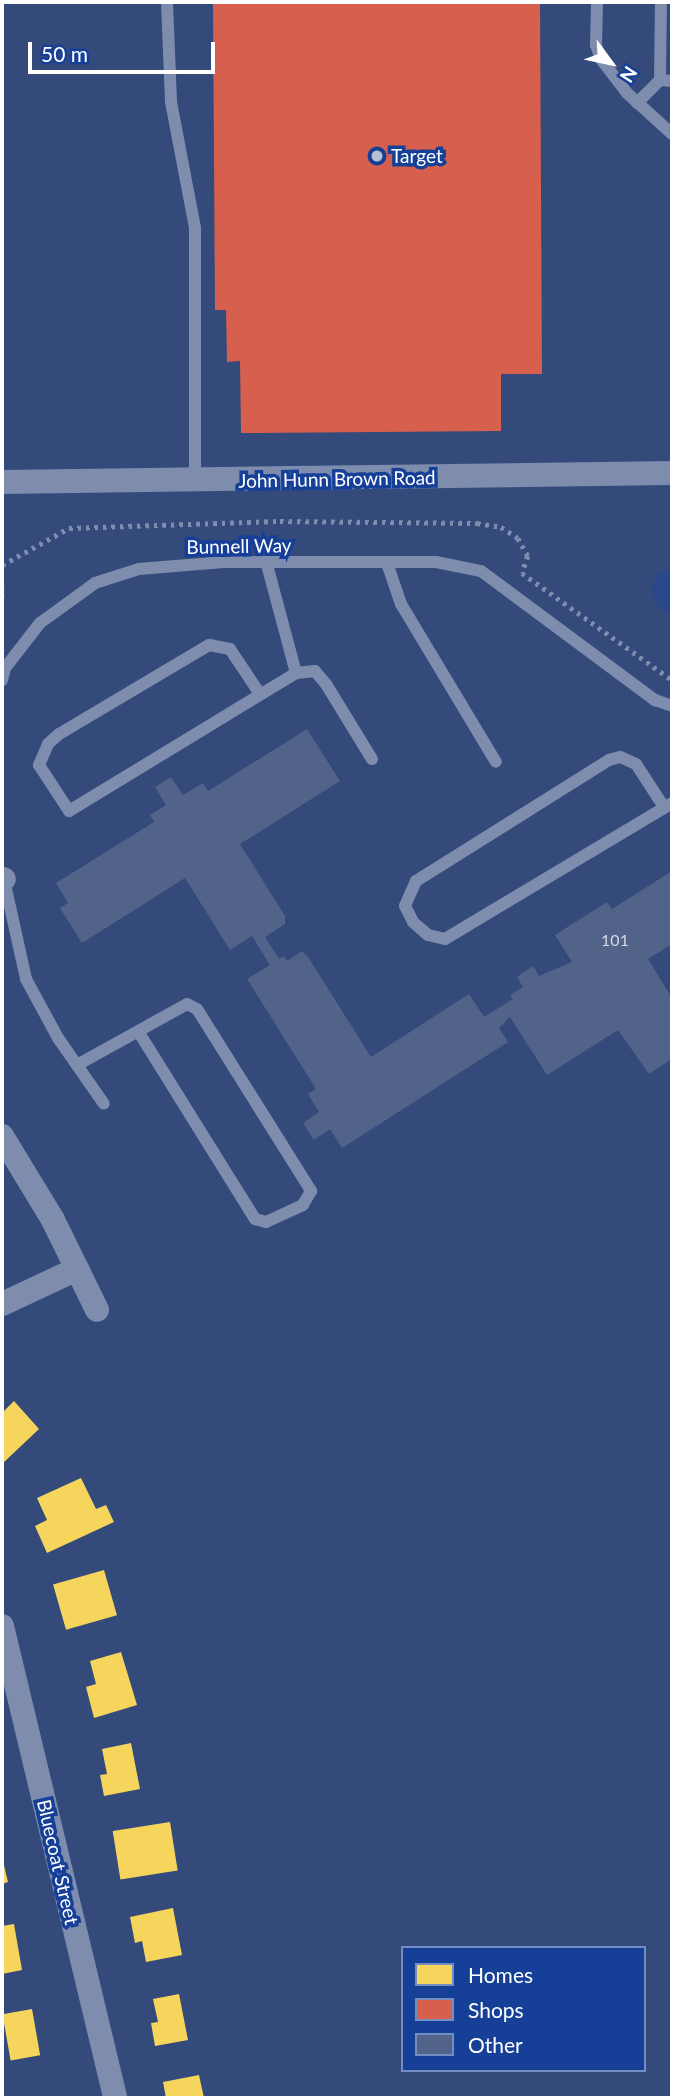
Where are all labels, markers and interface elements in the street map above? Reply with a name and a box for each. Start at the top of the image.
scale bar [32,28,219,72]
north arrow [576,28,646,98]
text: 50 m [41,41,88,66]
text: N [615,62,643,87]
place label: Target [391,145,443,167]
marker: Target [369,148,385,164]
street label: John Hunn Brown Road [238,466,436,492]
street label: Bunnell Way [186,534,292,558]
house number: 101 [601,930,629,950]
street label: Bluecoat Street [33,1797,83,1927]
legend [401,1946,646,2072]
text: Homes [468,1962,533,1987]
text: Shops [468,1997,524,2022]
text: Other [468,2032,523,2057]

